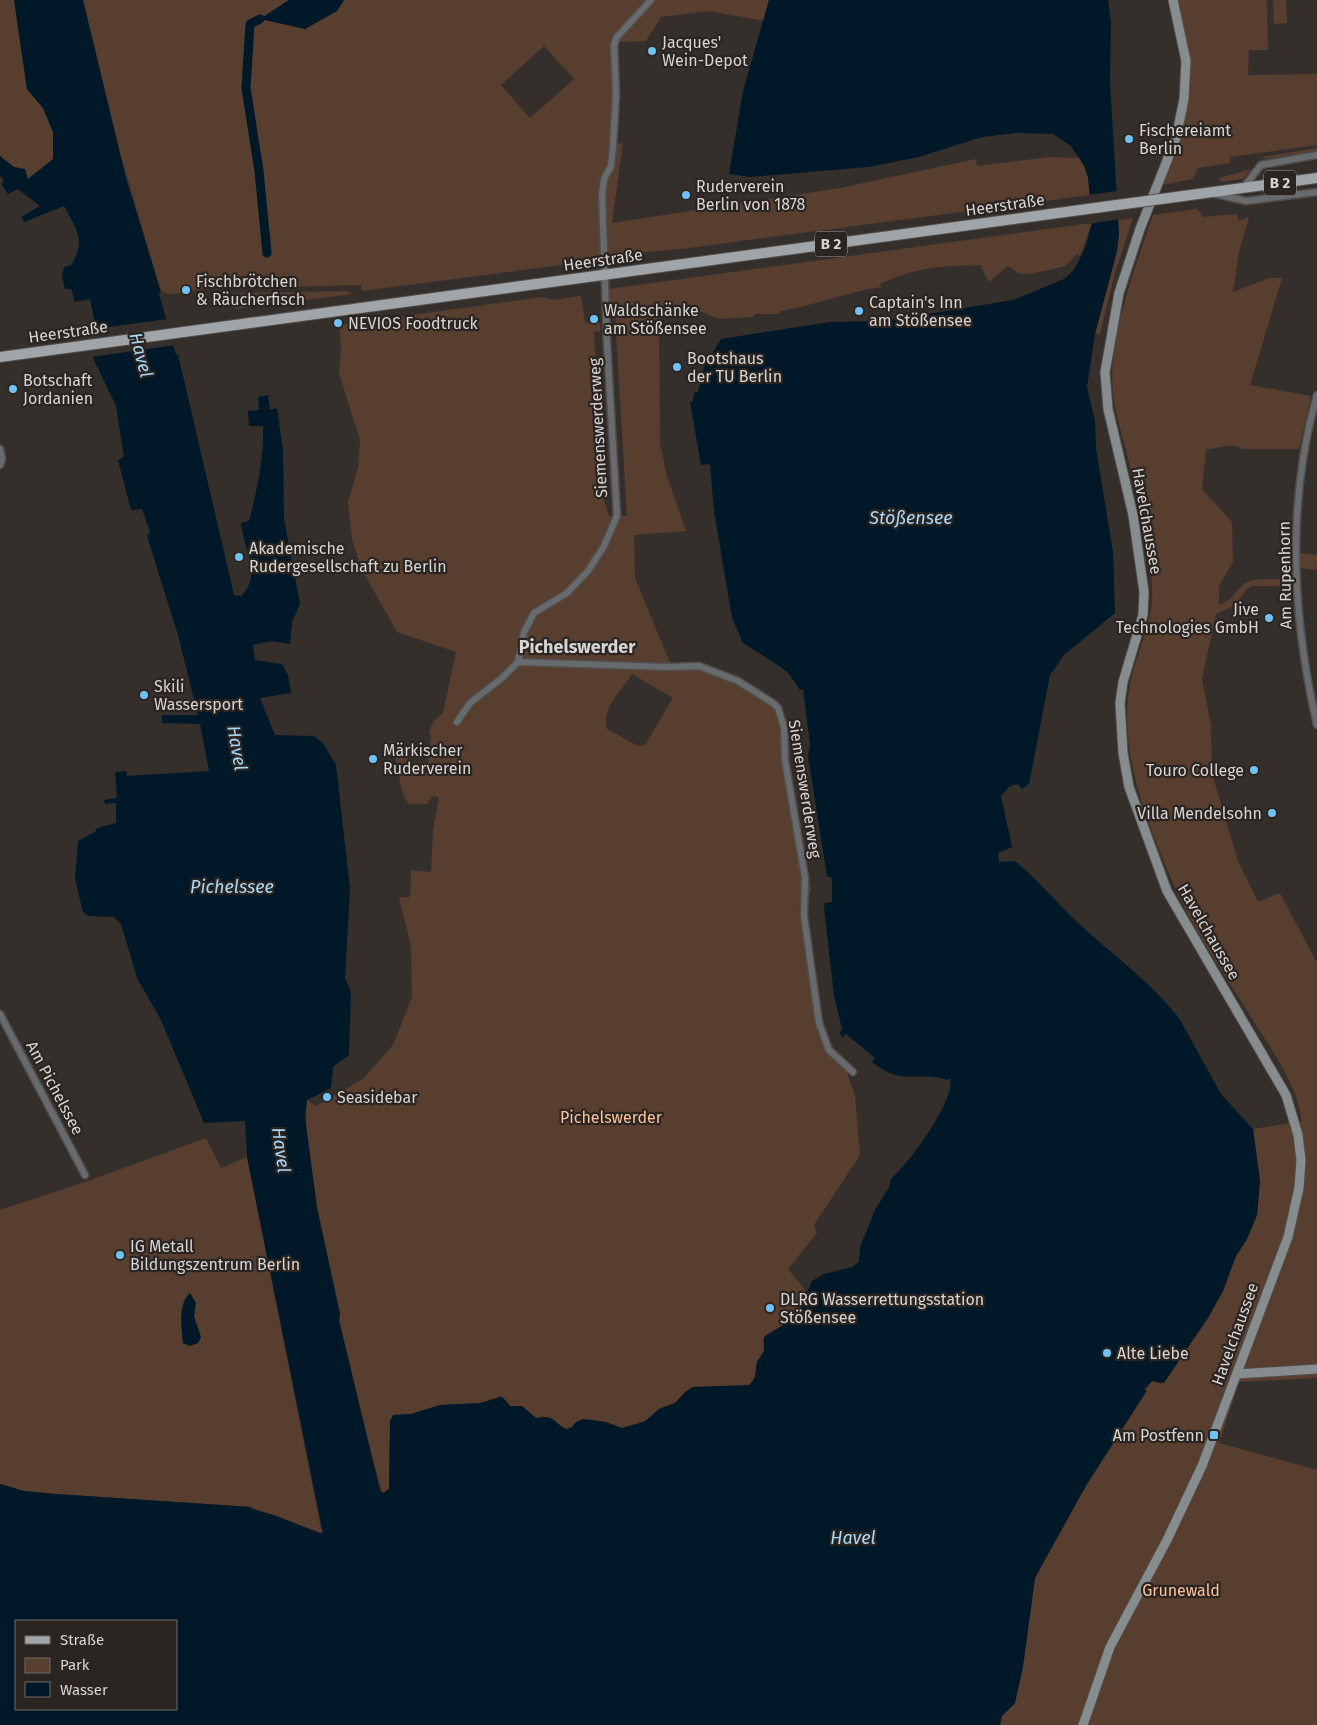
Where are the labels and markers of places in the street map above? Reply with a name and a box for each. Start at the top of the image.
place label: Jacques' Wein-Depot [662,33,748,70]
marker: Jacques' Wein-Depot [646,45,658,57]
place label: Fischereiamt Berlin [1139,121,1231,158]
marker: Fischereiamt Berlin [1123,133,1135,145]
place label: Ruderverein Berlin von 1878 [696,177,805,214]
marker: Ruderverein Berlin von 1878 [680,189,692,201]
place label: Fischbrötchen & Räucherfisch [196,272,305,309]
marker: Fischbrötchen & Räucherfisch [180,284,192,296]
place label: Captain's Inn am Stößensee [869,293,972,330]
place label: Waldschänke am Stößensee [604,301,707,338]
marker: Captain's Inn am Stößensee [853,305,865,317]
marker: Waldschänke am Stößensee [588,313,600,325]
place label: NEVIOS Foodtruck [348,314,479,333]
marker: NEVIOS Foodtruck [332,317,344,329]
place label: Bootshaus der TU Berlin [687,349,782,386]
marker: Bootshaus der TU Berlin [671,361,683,373]
place label: Botschaft Jordanien [23,371,93,408]
marker: Botschaft Jordanien [7,383,19,395]
place label: Akademische Rudergesellschaft zu Berlin [249,539,447,576]
marker: Akademische Rudergesellschaft zu Berlin [233,551,245,563]
place label: Jive Technologies GmbH [1116,600,1259,637]
marker: Jive Technologies GmbH [1263,612,1275,624]
place label: Skili Wassersport [154,677,243,714]
marker: Skili Wassersport [138,689,150,701]
place label: Märkischer Ruderverein [383,741,471,778]
marker: Märkischer Ruderverein [367,753,379,765]
place label: Touro College [1146,761,1244,780]
marker: Touro College [1248,764,1260,776]
place label: Villa Mendelsohn [1137,804,1262,823]
marker: Villa Mendelsohn [1266,807,1278,819]
place label: Seasidebar [337,1088,418,1107]
marker: Seasidebar [321,1091,333,1103]
place label: IG Metall Bildungszentrum Berlin [130,1237,300,1274]
marker: IG Metall Bildungszentrum Berlin [114,1249,126,1261]
place label: DLRG Wasserrettungsstation Stößensee [780,1290,984,1327]
marker: DLRG Wasserrettungsstation Stößensee [764,1302,776,1314]
place label: Alte Liebe [1117,1344,1189,1363]
marker: Alte Liebe [1101,1347,1113,1359]
place label: Am Postfenn [1113,1426,1204,1445]
marker: Am Postfenn [1208,1429,1220,1441]

